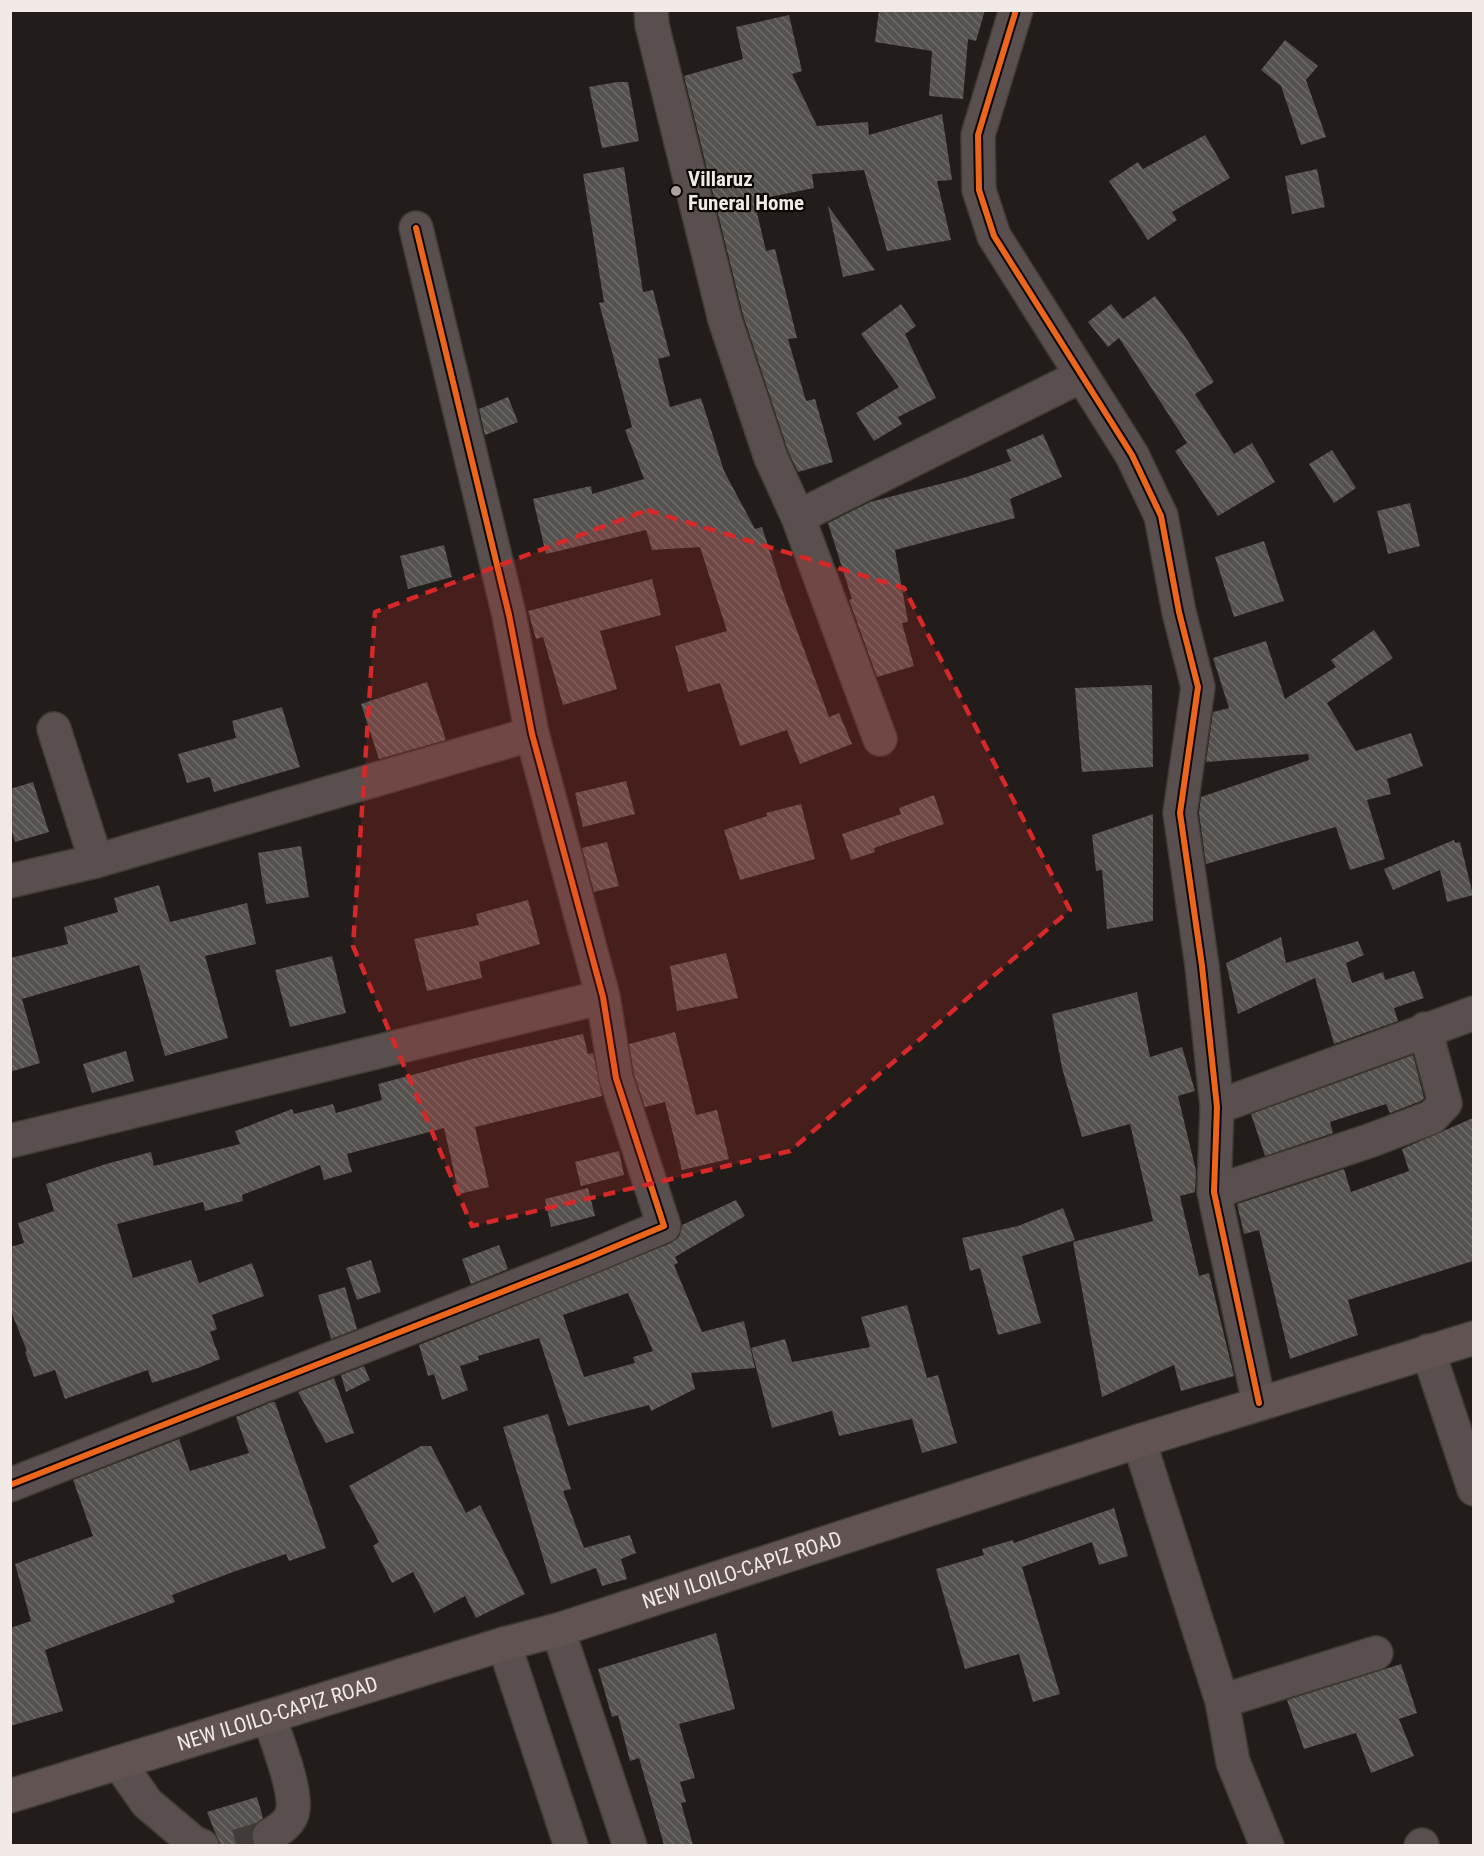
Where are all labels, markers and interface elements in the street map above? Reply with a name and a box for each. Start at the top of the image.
place label: Villaruz Funeral Home [688,167,804,215]
marker: Villaruz Funeral Home [669,184,683,198]
street label: NEW ILOILO-CAPIZ ROAD [639,1527,845,1614]
street label: NEW ILOILO-CAPIZ ROAD [175,1672,381,1756]

